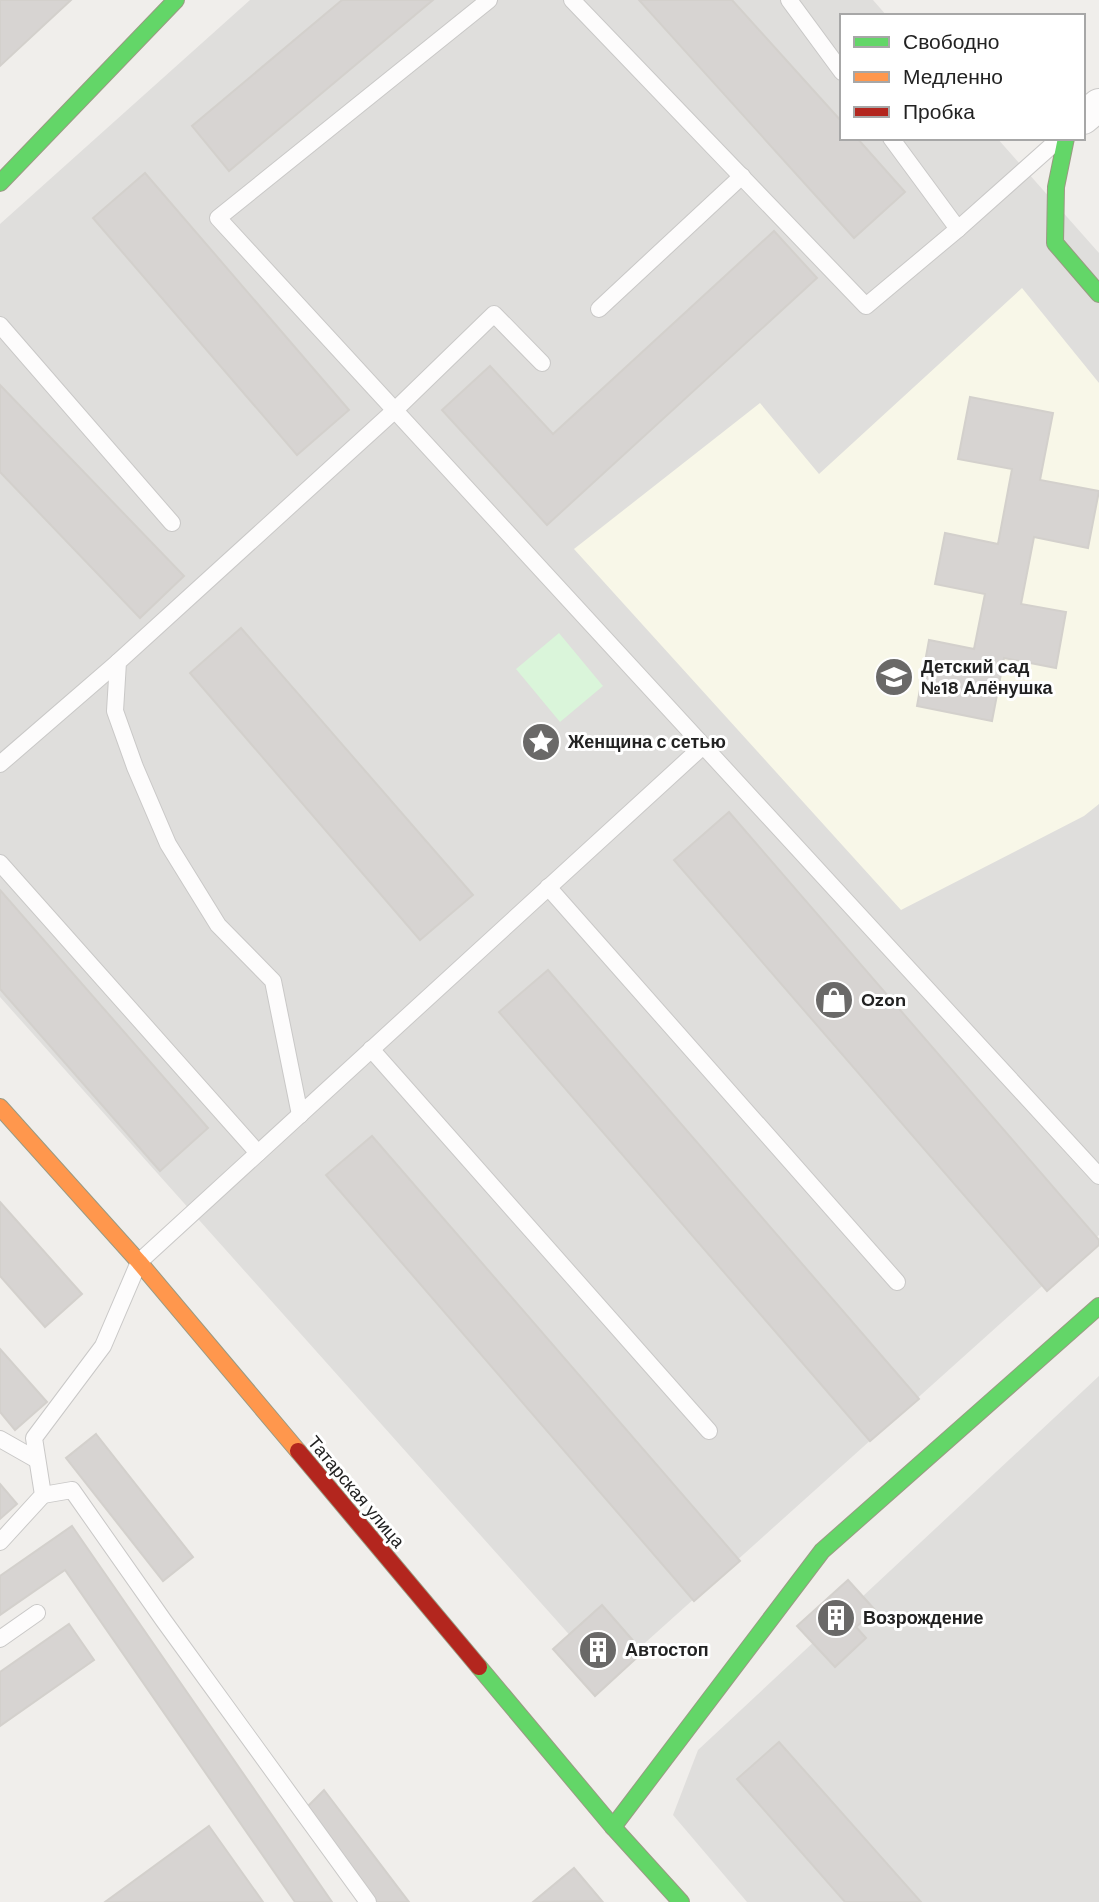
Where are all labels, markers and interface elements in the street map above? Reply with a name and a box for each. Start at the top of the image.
legend [840,14,1085,140]
text: Свободно [903,28,1000,56]
text: Медленно [903,63,1003,91]
text: Пробка [903,98,975,126]
place label: Детский сад №18 Алёнушка [921,655,1054,700]
school or university icon: Детский сад №18 Алёнушка [873,656,915,698]
place icon: Женщина с сетью [520,721,562,763]
place label: Женщина с сетью [567,730,726,754]
shop icon: Ozon [813,979,855,1021]
place label: Ozon [861,988,906,1012]
street label: Татарская улица [302,1431,411,1554]
building icon: Возрождение [815,1597,857,1639]
place label: Возрождение [863,1606,984,1630]
building icon: Автостоп [577,1629,619,1671]
place label: Автостоп [625,1638,709,1662]

